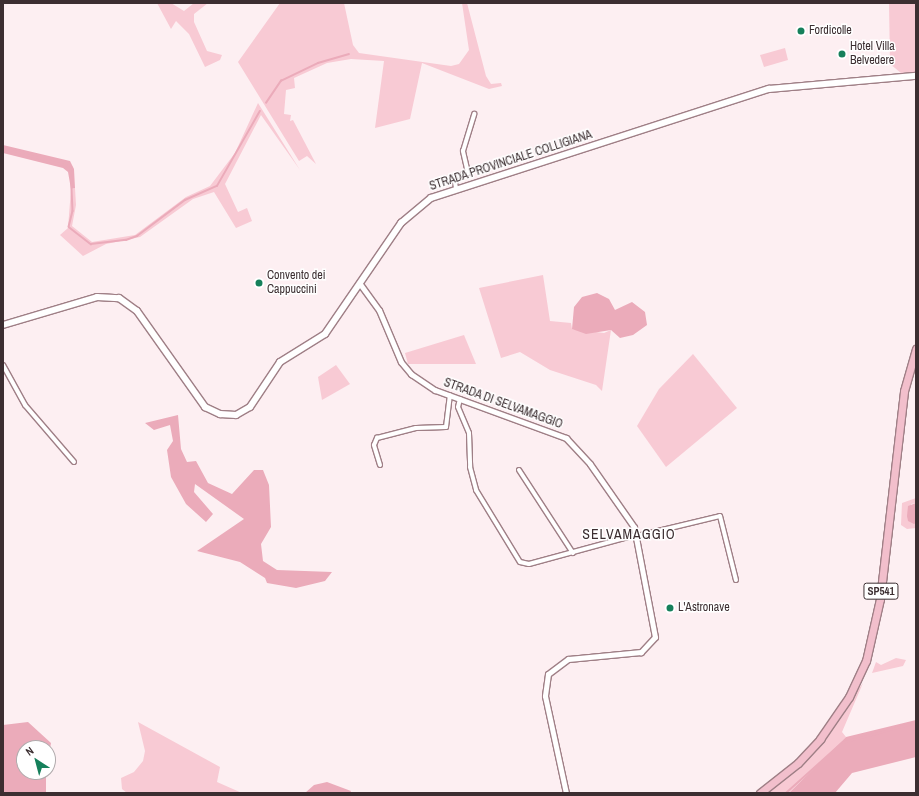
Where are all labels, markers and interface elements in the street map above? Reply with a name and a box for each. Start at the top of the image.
place label: Fordicolle [809,24,852,38]
marker: Fordicolle [796,26,806,36]
place label: Hotel Villa Belvedere [850,40,895,68]
marker: Hotel Villa Belvedere [837,49,847,59]
street label: STRADA PROVINCIALE COLLIGIANA [428,128,594,194]
place label: Convento dei Cappuccini [267,269,326,297]
marker: Convento dei Cappuccini [254,278,264,288]
street label: STRADA DI SELVAMAGGIO [441,376,565,432]
district label: SELVAMAGGIO [582,526,676,542]
road number: SP541 [863,582,899,600]
place label: L'Astronave [678,601,730,615]
marker: L'Astronave [665,603,675,613]
north arrow [16,740,56,780]
text: N [23,744,36,759]

